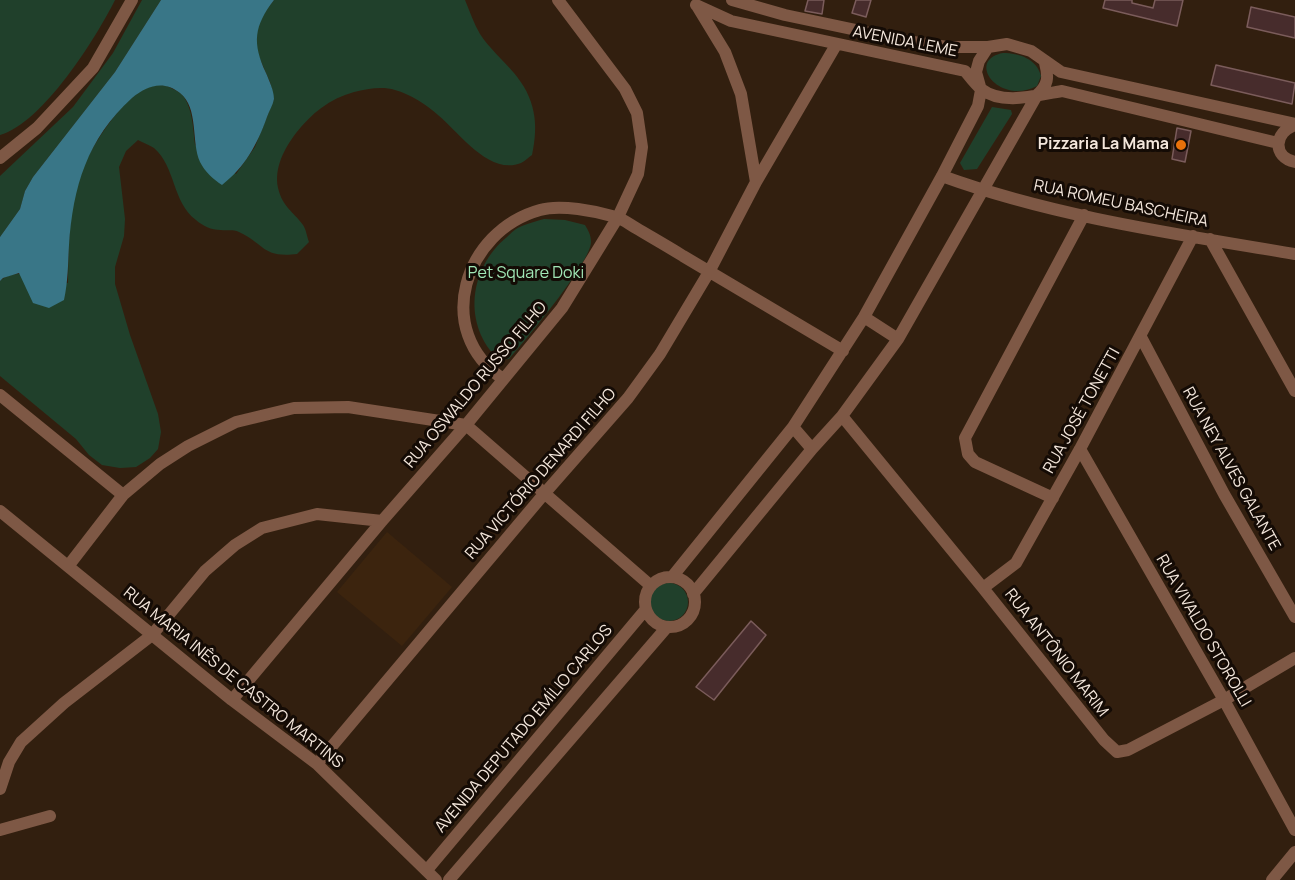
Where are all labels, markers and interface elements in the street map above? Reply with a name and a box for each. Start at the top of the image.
street label: AVENIDA LEME [851,22,959,62]
place label: Pizzaria La Mama [1038,135,1169,155]
marker: Pizzaria La Mama [1174,138,1188,152]
street label: RUA ROMEU BASCHEIRA [1032,176,1210,232]
park label: Pet Square Doki [468,264,584,284]
street label: RUA OSWALDO RUSSO FILHO [401,298,551,472]
street label: RUA JOSÉ TONETTI [1040,345,1124,477]
street label: RUA NEY ALVES GALANTE [1178,384,1284,554]
street label: RUA VICTÓRIO DENARDI FILHO [462,385,620,563]
street label: RUA VIVALDO STOROLLI [1152,551,1254,711]
street label: RUA MARIA INÊS DE CASTRO MARTINS [119,583,347,773]
street label: RUA ANTÔNIO MARIM [1000,585,1112,721]
street label: AVENIDA DEPUTADO EMÍLIO CARLOS [431,621,617,837]

